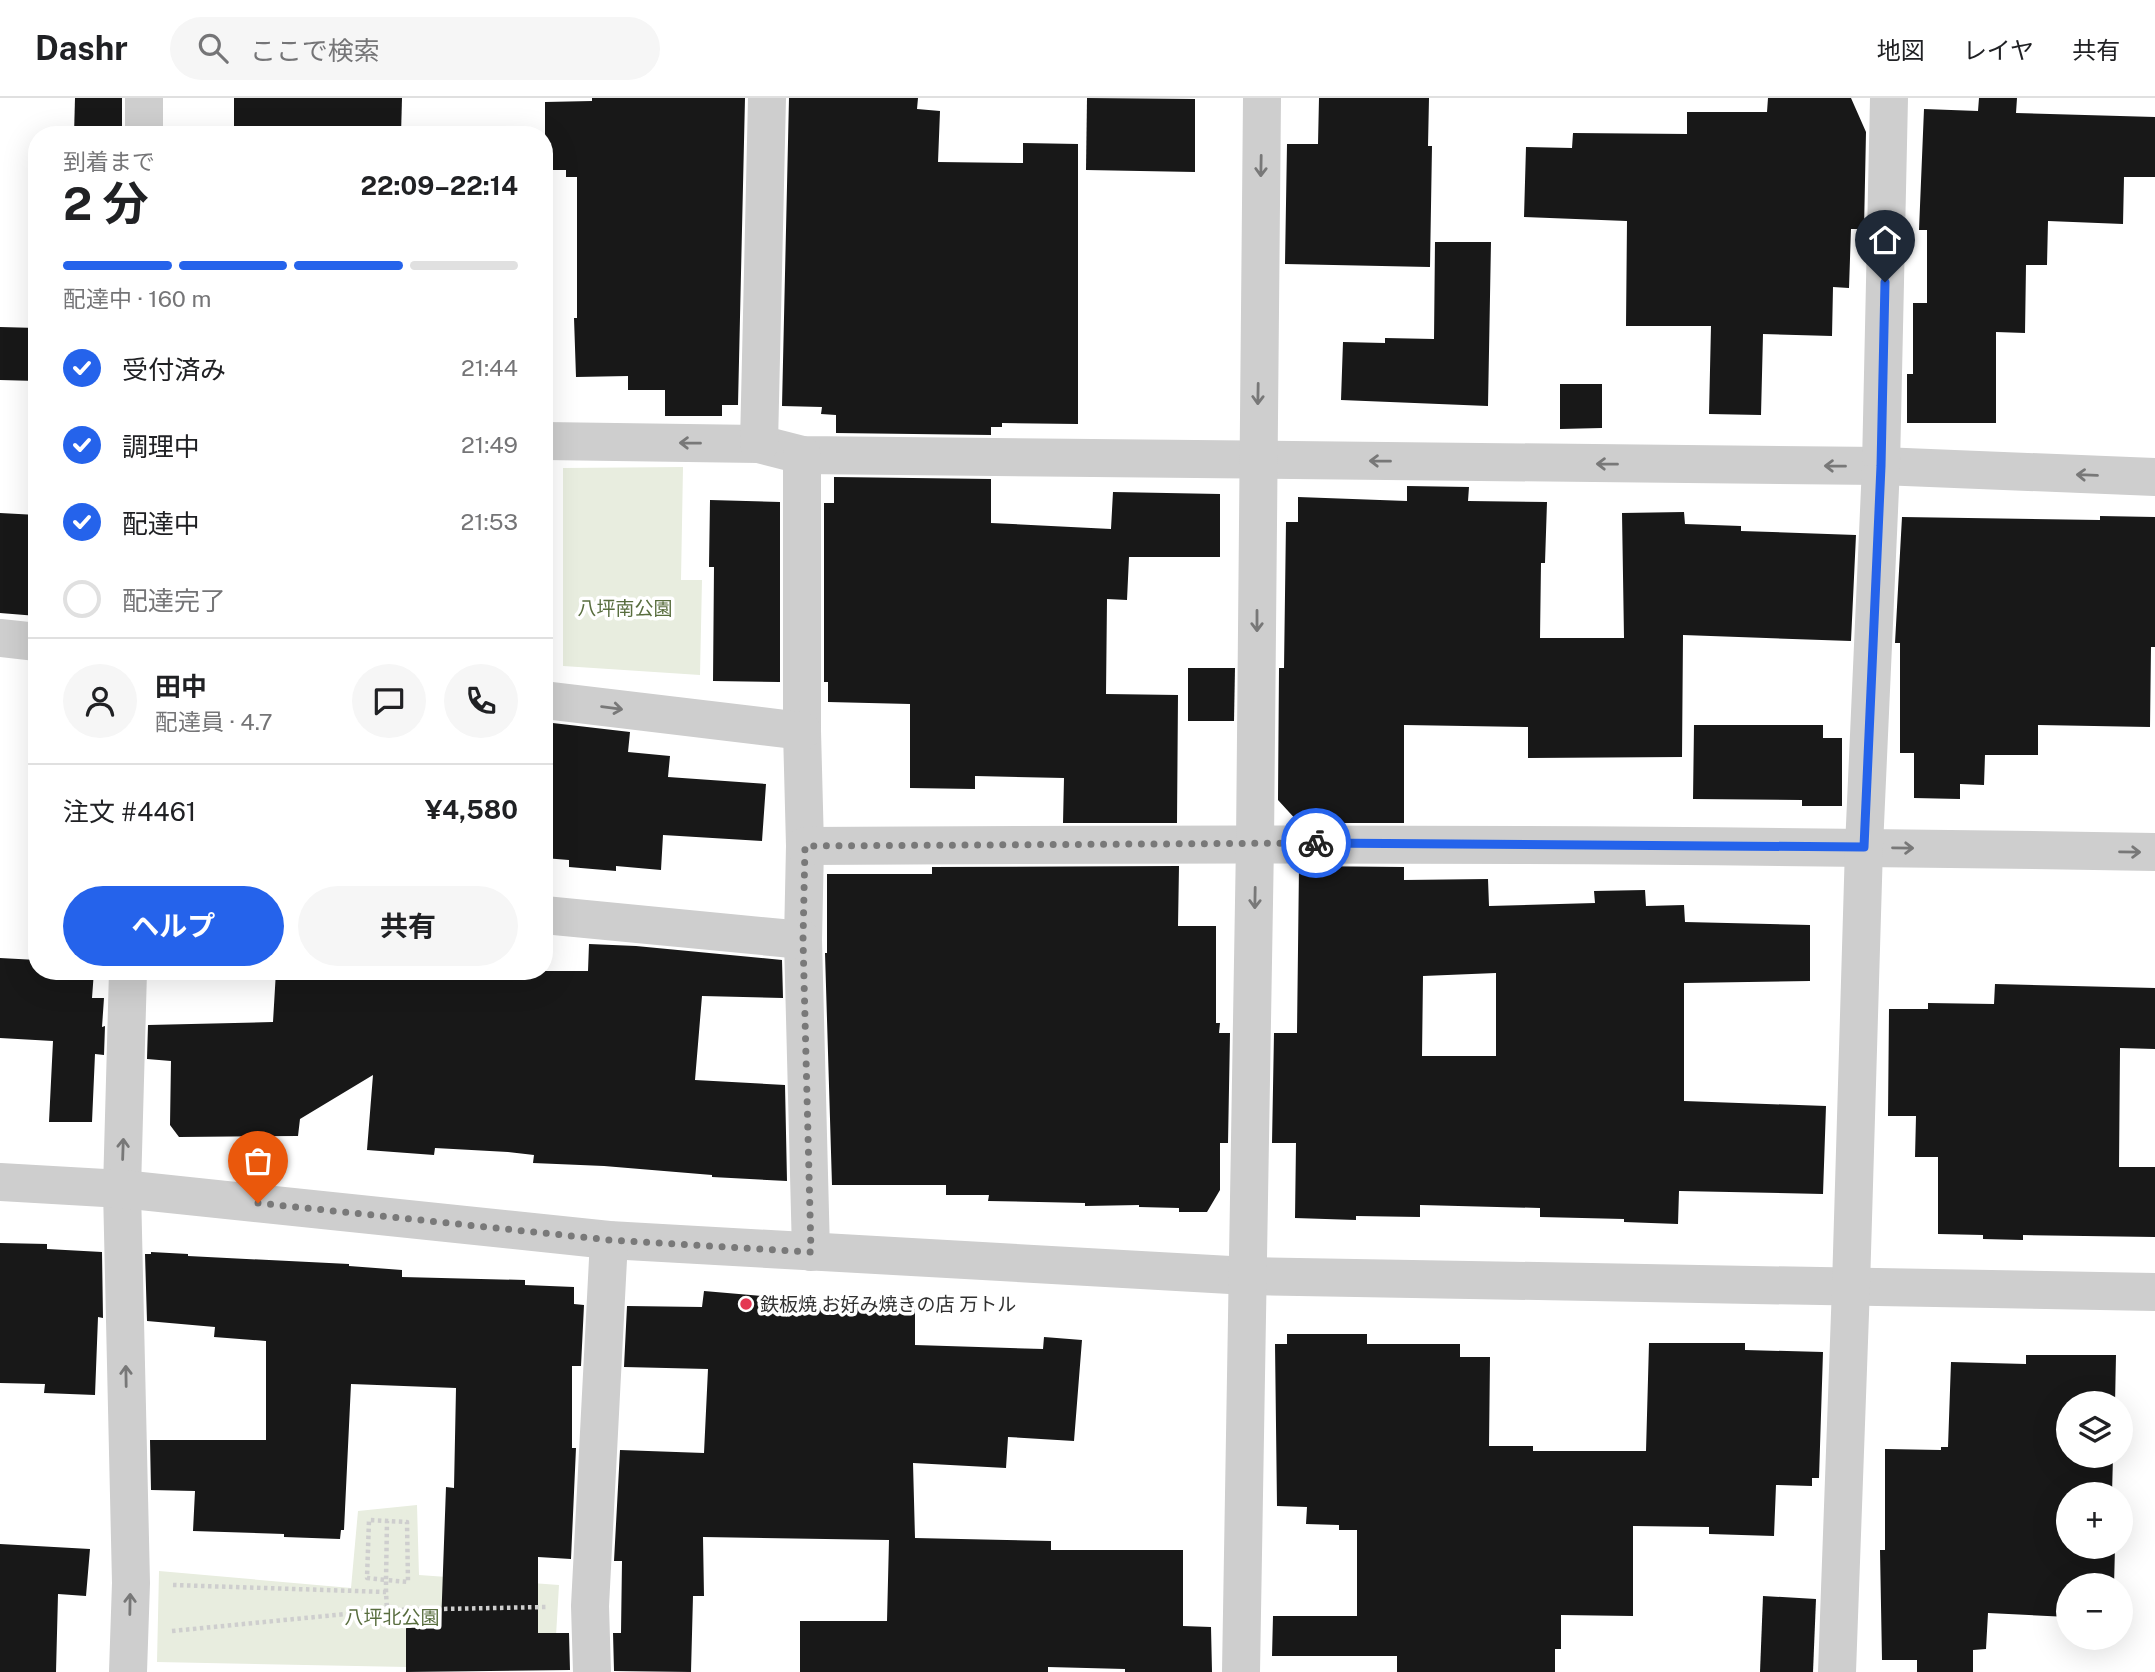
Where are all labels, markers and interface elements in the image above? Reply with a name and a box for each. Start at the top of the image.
search box [170,17,660,80]
text: Dashr [35,29,128,67]
icon: search [194,29,232,67]
text: ここで検索 [250,35,380,66]
text: 地図 [1877,36,1925,64]
text: レイヤ [1963,36,2034,64]
text: 共有 [2072,36,2120,64]
text: 到着まで [63,148,155,175]
one-way arrow [1254,154,1268,177]
text: 22:09–22:14 [361,170,518,201]
text: 2 分 [63,176,149,230]
pin [1855,210,1915,282]
icon: home [1866,221,1904,259]
text: 配達中 · 160 m [63,285,211,312]
icon: check [63,349,101,387]
text: 受付済み [122,354,226,385]
text: 21:44 [461,354,518,381]
one-way arrow [1251,382,1265,405]
icon: check [63,426,101,464]
text: 調理中 [122,431,200,462]
text: 21:49 [461,431,518,458]
one-way arrow [679,436,702,450]
one-way arrow [1369,454,1392,468]
one-way arrow [1596,457,1619,471]
one-way arrow [1824,459,1847,473]
one-way arrow [2076,468,2099,481]
icon: check [63,503,101,541]
text: 配達中 [122,508,200,539]
text: 21:53 [461,508,518,535]
text: 配達完了 [122,585,226,616]
park label: 八坪南公園 [577,597,673,619]
one-way arrow [1250,609,1263,632]
button: person [63,664,137,738]
button: chat [352,664,426,738]
button: phone [444,664,518,738]
text: 田中 [155,671,207,702]
one-way arrow [600,702,623,715]
text: 配達員 · 4.7 [155,708,273,735]
text: ¥4,580 [425,794,518,825]
text: 注文 #4461 [63,796,196,827]
courier [1281,808,1351,878]
icon: bike [1297,824,1335,862]
one-way arrow [1891,841,1914,854]
one-way arrow [2118,845,2141,859]
button: ヘルプ [63,886,284,966]
button: 共有 [298,886,518,966]
one-way arrow [1248,886,1261,909]
pin [228,1131,288,1203]
one-way arrow [117,1138,130,1161]
icon: bag [239,1142,277,1180]
place label: 鉄板焼 お好み焼きの店 万トル [760,1293,1016,1315]
marker: 鉄板焼 お好み焼きの店 万トル [738,1296,754,1312]
one-way arrow [119,1365,133,1388]
map controls [2056,1391,2133,1650]
button: layers [2056,1391,2133,1468]
button: + [2056,1482,2133,1559]
button: − [2056,1573,2133,1650]
one-way arrow [123,1593,137,1616]
park label: 八坪北公園 [344,1606,440,1628]

